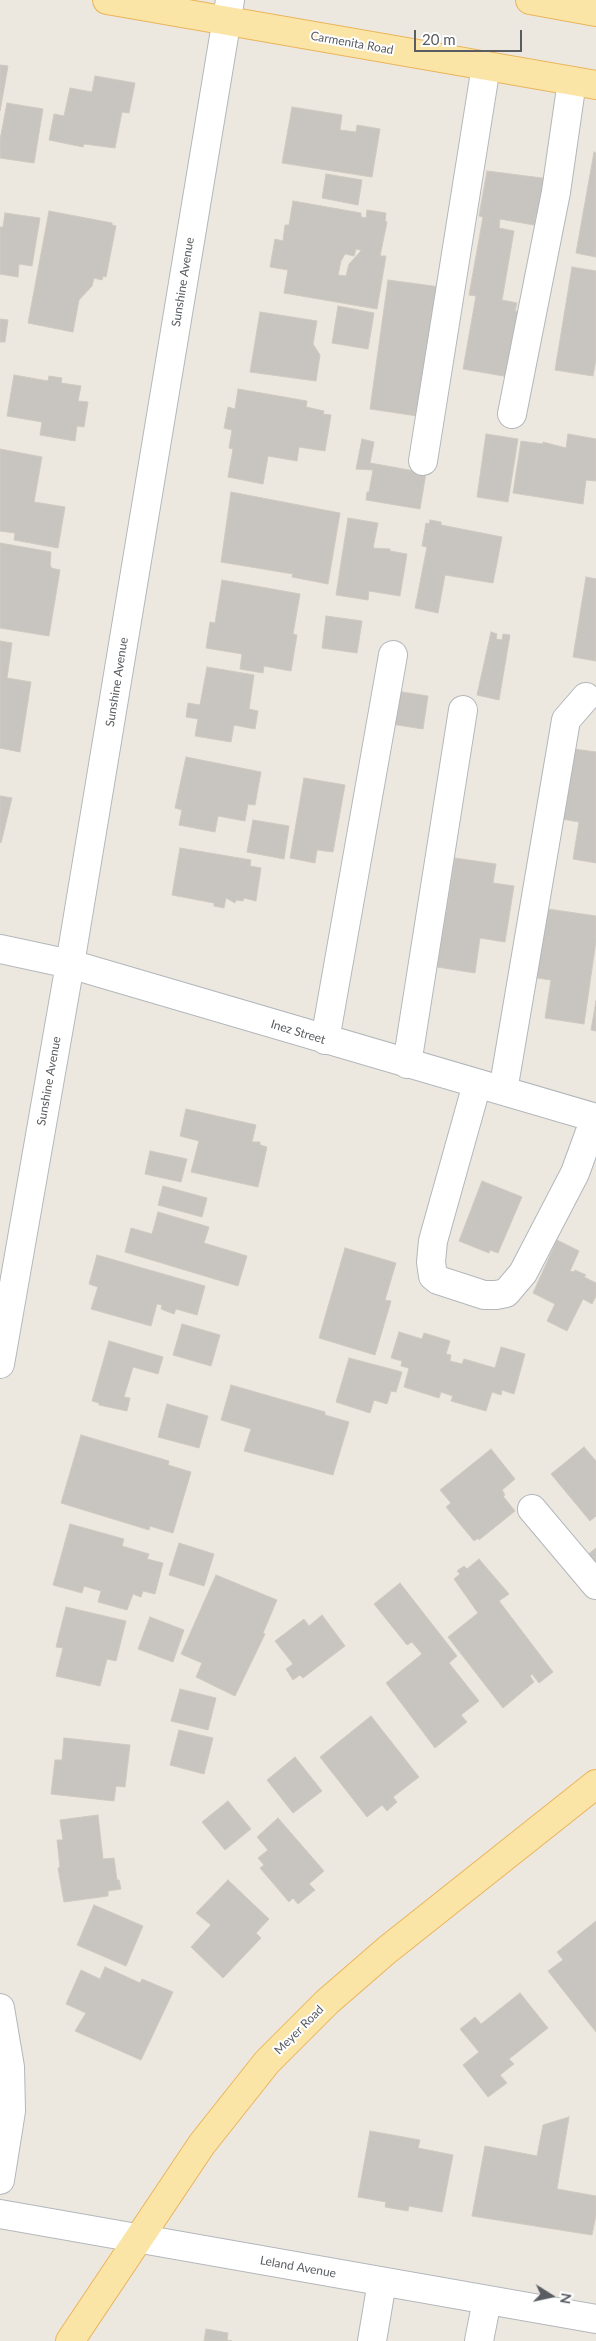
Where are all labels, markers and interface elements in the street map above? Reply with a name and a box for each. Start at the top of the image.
scale bar [416,20,524,52]
street label: Carmenita Road [309,29,395,57]
text: 20 m [422,30,456,48]
street label: Sunshine Avenue [169,236,197,328]
street label: Sunshine Avenue [103,636,131,728]
street label: Inez Street [269,1017,327,1047]
street label: Sunshine Avenue [34,1035,64,1127]
street label: Meyer Road [271,2002,327,2058]
street label: Leland Avenue [259,2253,337,2281]
north arrow [526,2271,576,2321]
text: N [557,2292,576,2305]

